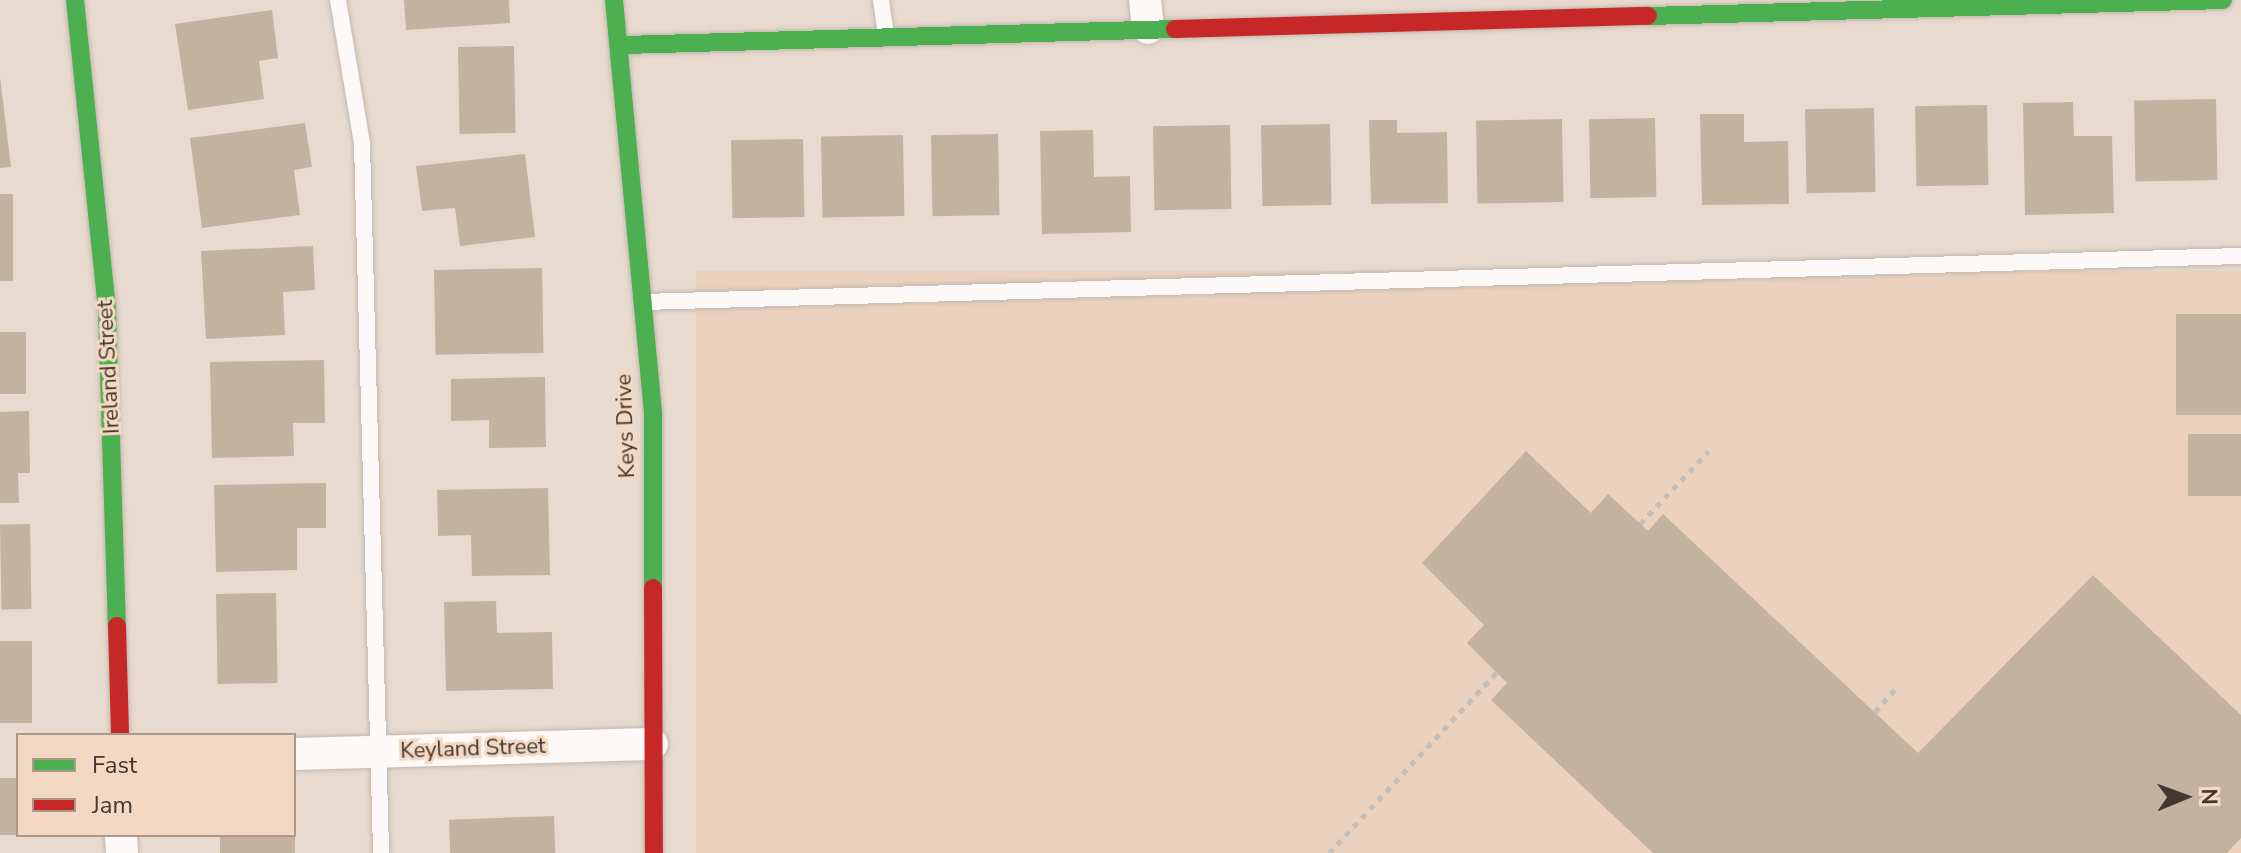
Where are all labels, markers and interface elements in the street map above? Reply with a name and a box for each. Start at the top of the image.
street label: Ireland Street [92,299,126,435]
street label: Keys Drive [611,373,641,479]
legend [16,733,296,837]
street label: Keyland Street [400,733,546,765]
text: Fast [92,749,137,781]
north arrow [2145,757,2225,837]
text: N [2194,788,2224,805]
text: Jam [92,789,133,821]

